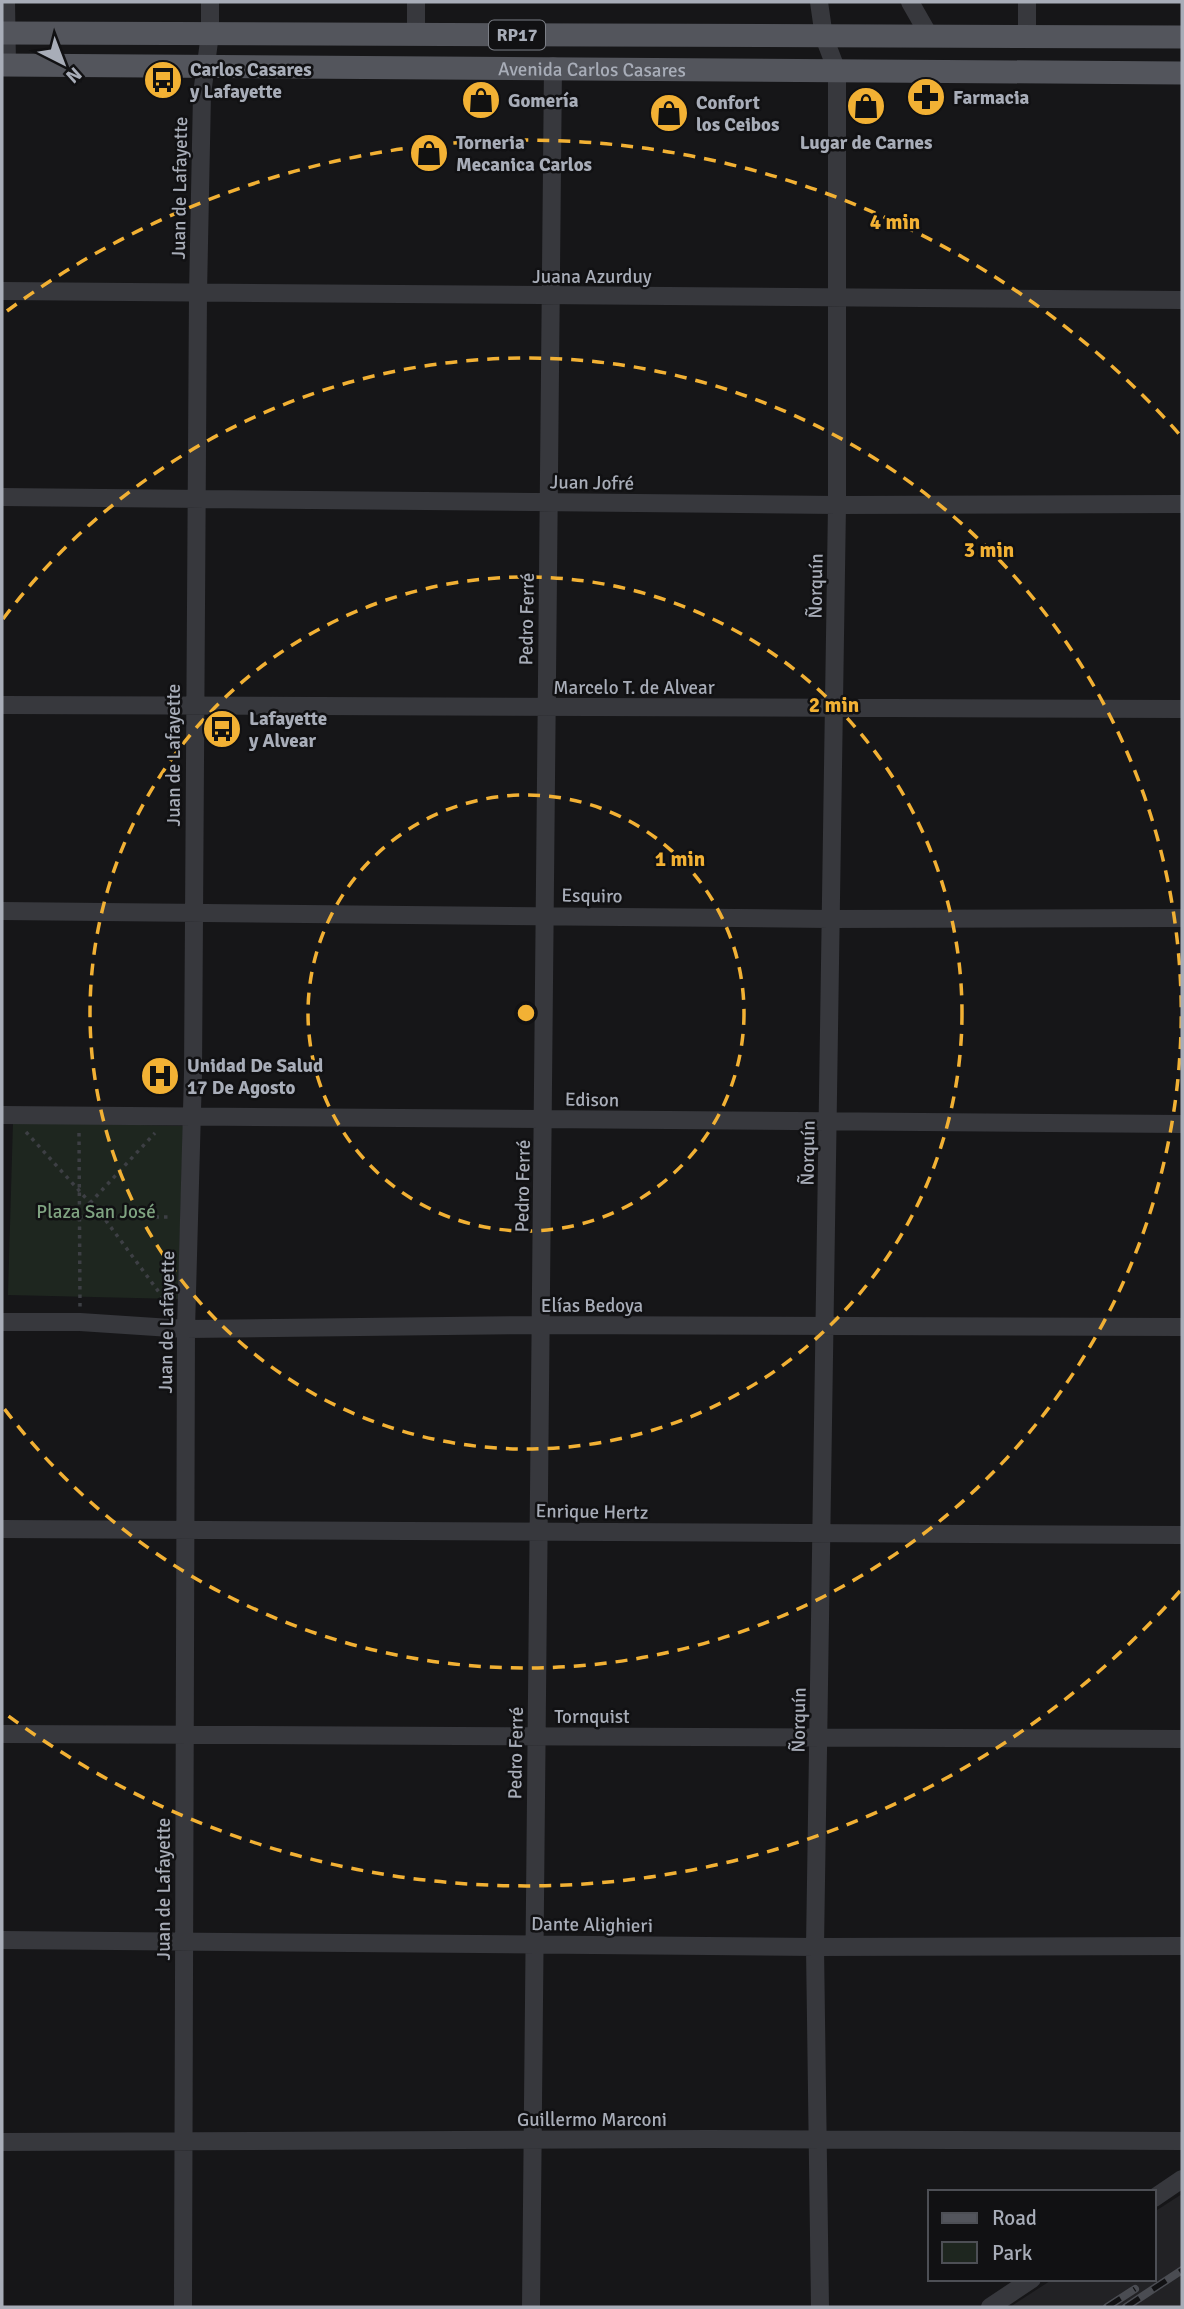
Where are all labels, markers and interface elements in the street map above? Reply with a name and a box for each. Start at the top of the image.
road number: RP17 [489,20,545,50]
north arrow [28,28,98,98]
street label: Avenida Carlos Casares [498,57,686,83]
place label: Carlos Casares y Lafayette [189,58,312,104]
bus stop icon: Carlos Casares y Lafayette [142,59,184,101]
text: N [61,62,87,88]
pharmacy icon: Farmacia [905,76,947,118]
shop icon: Gomería [460,79,502,121]
shop icon: Lugar de Carnes [845,85,887,127]
place label: Farmacia [953,86,1030,110]
place label: Gomería [508,89,579,113]
place label: Confort los Ceibos [696,91,779,137]
shop icon: Confort los Ceibos [648,92,690,134]
street label: Juan de Lafayette [167,116,193,260]
place label: Torneria Mecanica Carlos [456,131,592,177]
place label: Lugar de Carnes [800,131,932,155]
shop icon: Torneria Mecanica Carlos [408,132,450,174]
text: 4 min [870,209,920,235]
street label: Juana Azurduy [532,265,652,289]
street label: Juan Jofré [550,470,634,496]
text: 3 min [964,537,1014,563]
street label: Ñorquín [803,553,829,619]
street label: Pedro Ferré [514,573,540,665]
street label: Marcelo T. de Alvear [553,676,715,700]
street label: Juan de Lafayette [162,684,186,826]
text: 2 min [809,692,859,718]
place label: Lafayette y Alvear [248,707,327,753]
bus stop icon: Lafayette y Alvear [201,708,243,750]
text: 1 min [655,846,705,872]
street label: Esquiro [561,883,623,909]
centre of rings [514,1001,538,1025]
place label: Unidad De Salud 17 De Agosto [187,1054,323,1100]
hospital icon: Unidad De Salud 17 De Agosto [139,1055,181,1097]
street label: Edison [565,1088,619,1112]
street label: Ñorquín [795,1120,821,1186]
street label: Pedro Ferré [510,1140,536,1232]
park label: Plaza San José [36,1200,156,1224]
street label: Juan de Lafayette [154,1250,180,1394]
street label: Elías Bedoya [541,1294,643,1318]
street label: Enrique Hertz [535,1499,649,1525]
street label: Ñorquín [786,1687,812,1753]
street label: Tornquist [554,1705,630,1729]
street label: Pedro Ferré [503,1707,529,1799]
street label: Juan de Lafayette [152,1818,176,1960]
street label: Dante Alighieri [531,1912,653,1938]
street label: Guillermo Marconi [517,2108,667,2132]
legend [928,2190,1156,2281]
text: Road [992,2205,1037,2231]
text: Park [992,2240,1033,2266]

